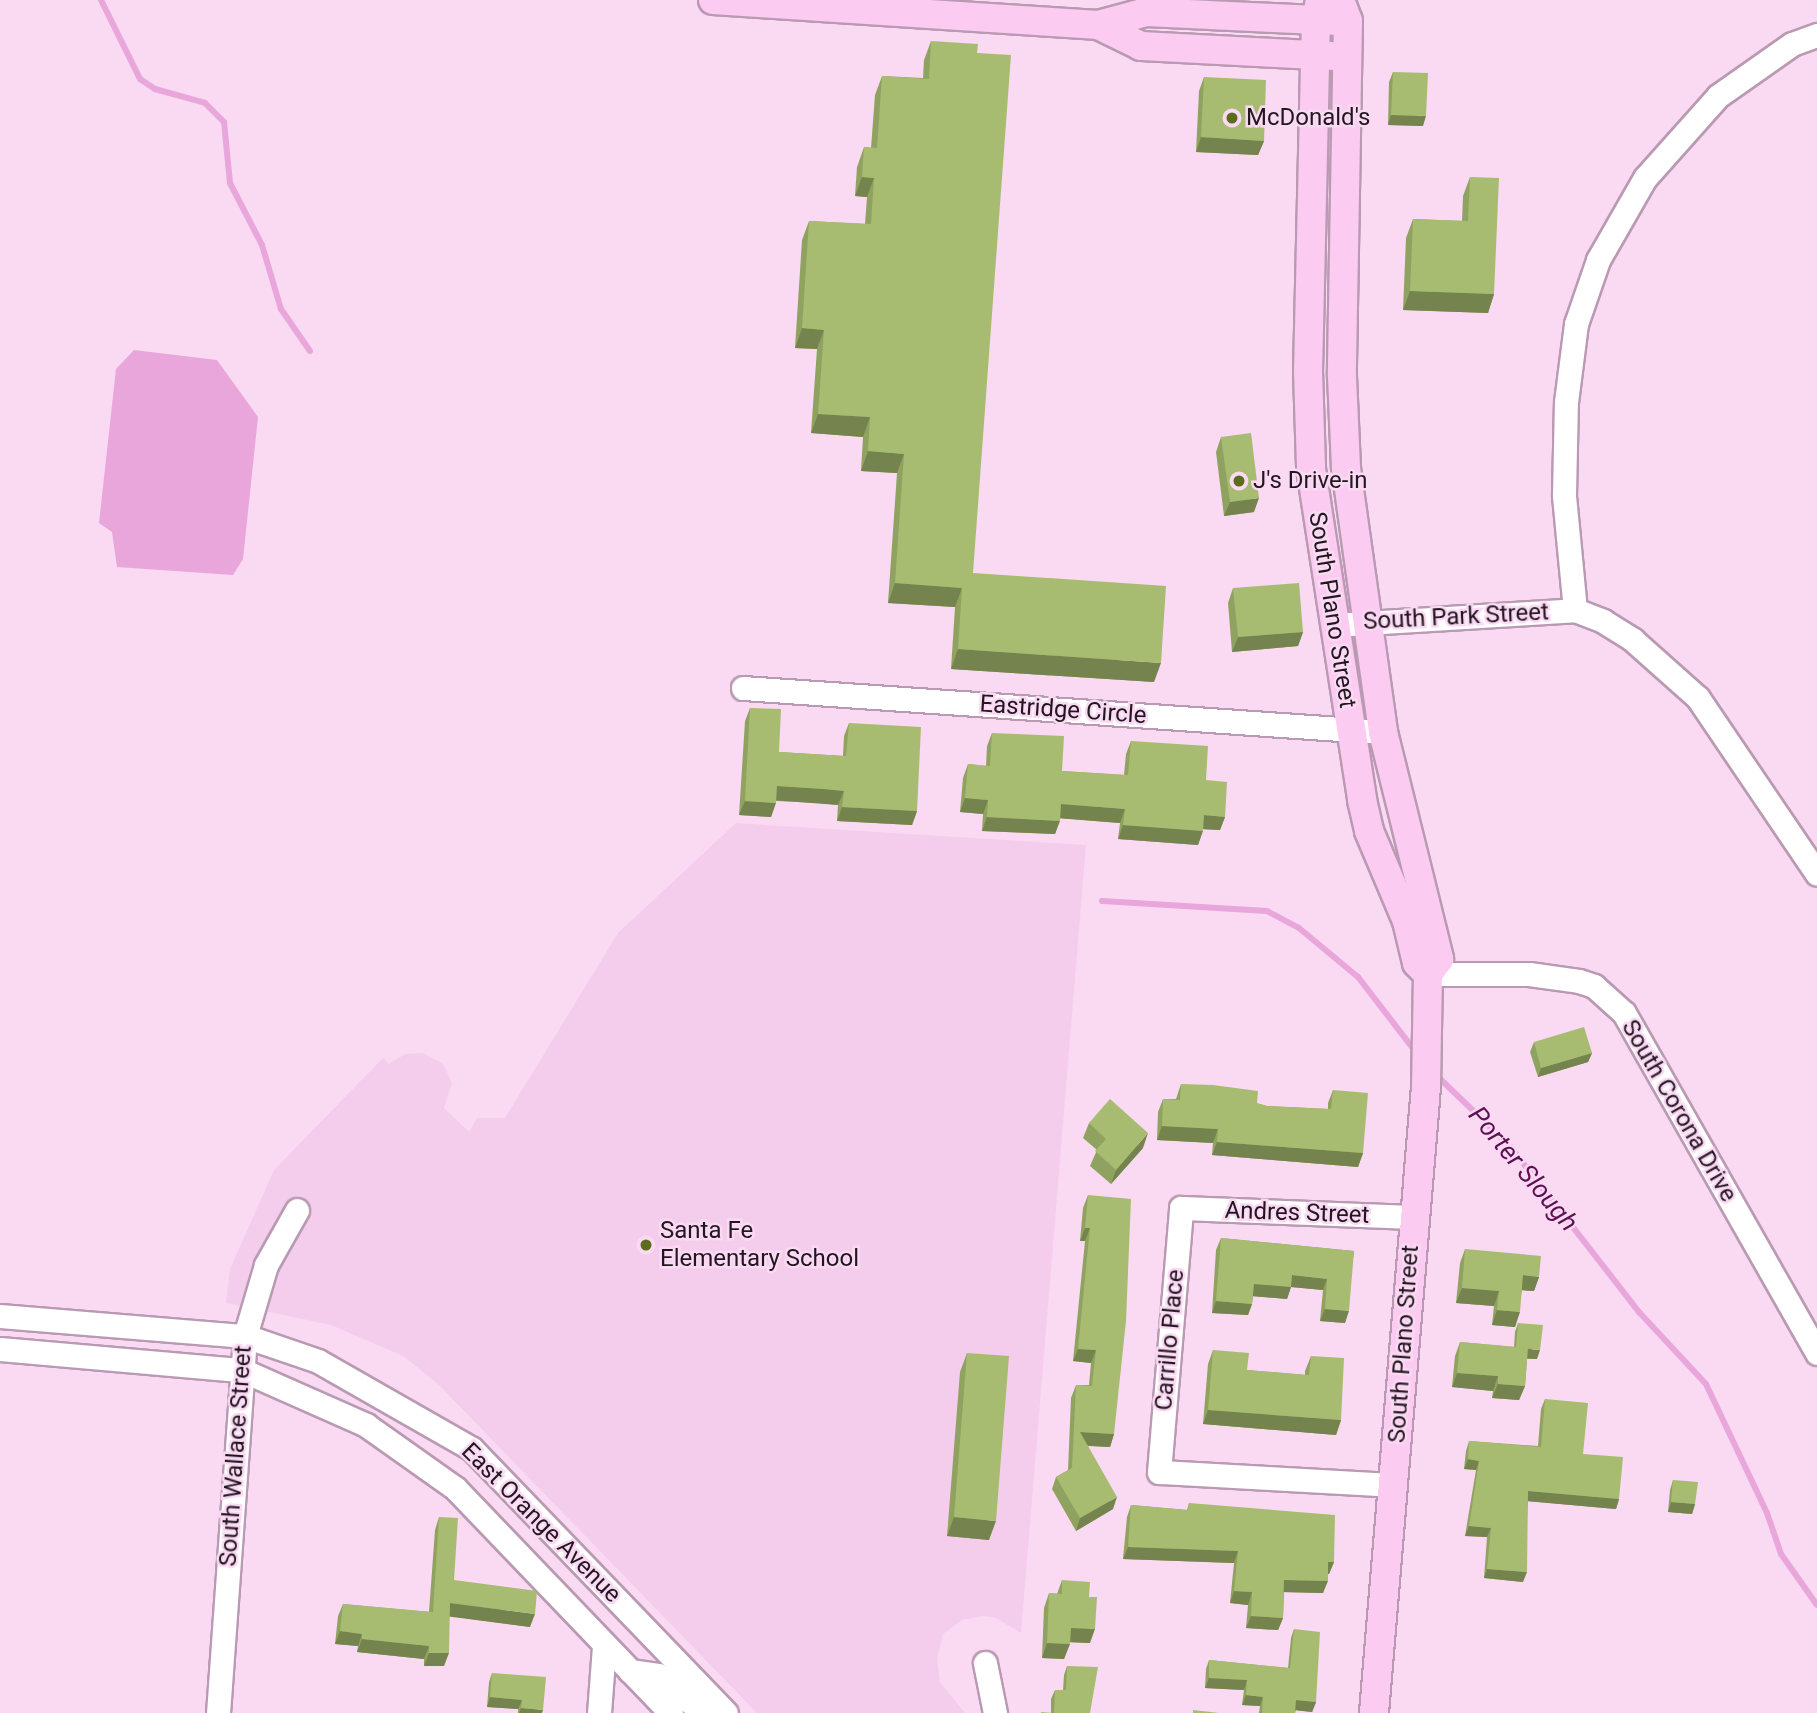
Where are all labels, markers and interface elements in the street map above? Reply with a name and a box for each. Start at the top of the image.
place label: McDonald's [1246,104,1370,132]
marker: McDonald's [1224,110,1240,126]
place label: J's Drive-in [1253,467,1367,495]
marker: J's Drive-in [1231,473,1247,489]
street label: South Plano Street [1302,510,1362,710]
street label: South Park Street [1362,598,1550,636]
street label: Eastridge Circle [979,690,1147,730]
street label: South Corona Drive [1615,1015,1743,1207]
water label: Porter Slough [1462,1100,1584,1238]
street label: Andres Street [1224,1196,1370,1230]
place label: Santa Fe Elementary School [660,1217,859,1273]
marker: Santa Fe Elementary School [638,1237,654,1253]
street label: South Plano Street [1383,1244,1425,1444]
street label: Carrillo Place [1149,1268,1191,1412]
street label: South Wallace Street [214,1345,258,1567]
street label: East Orange Avenue [455,1437,627,1609]

